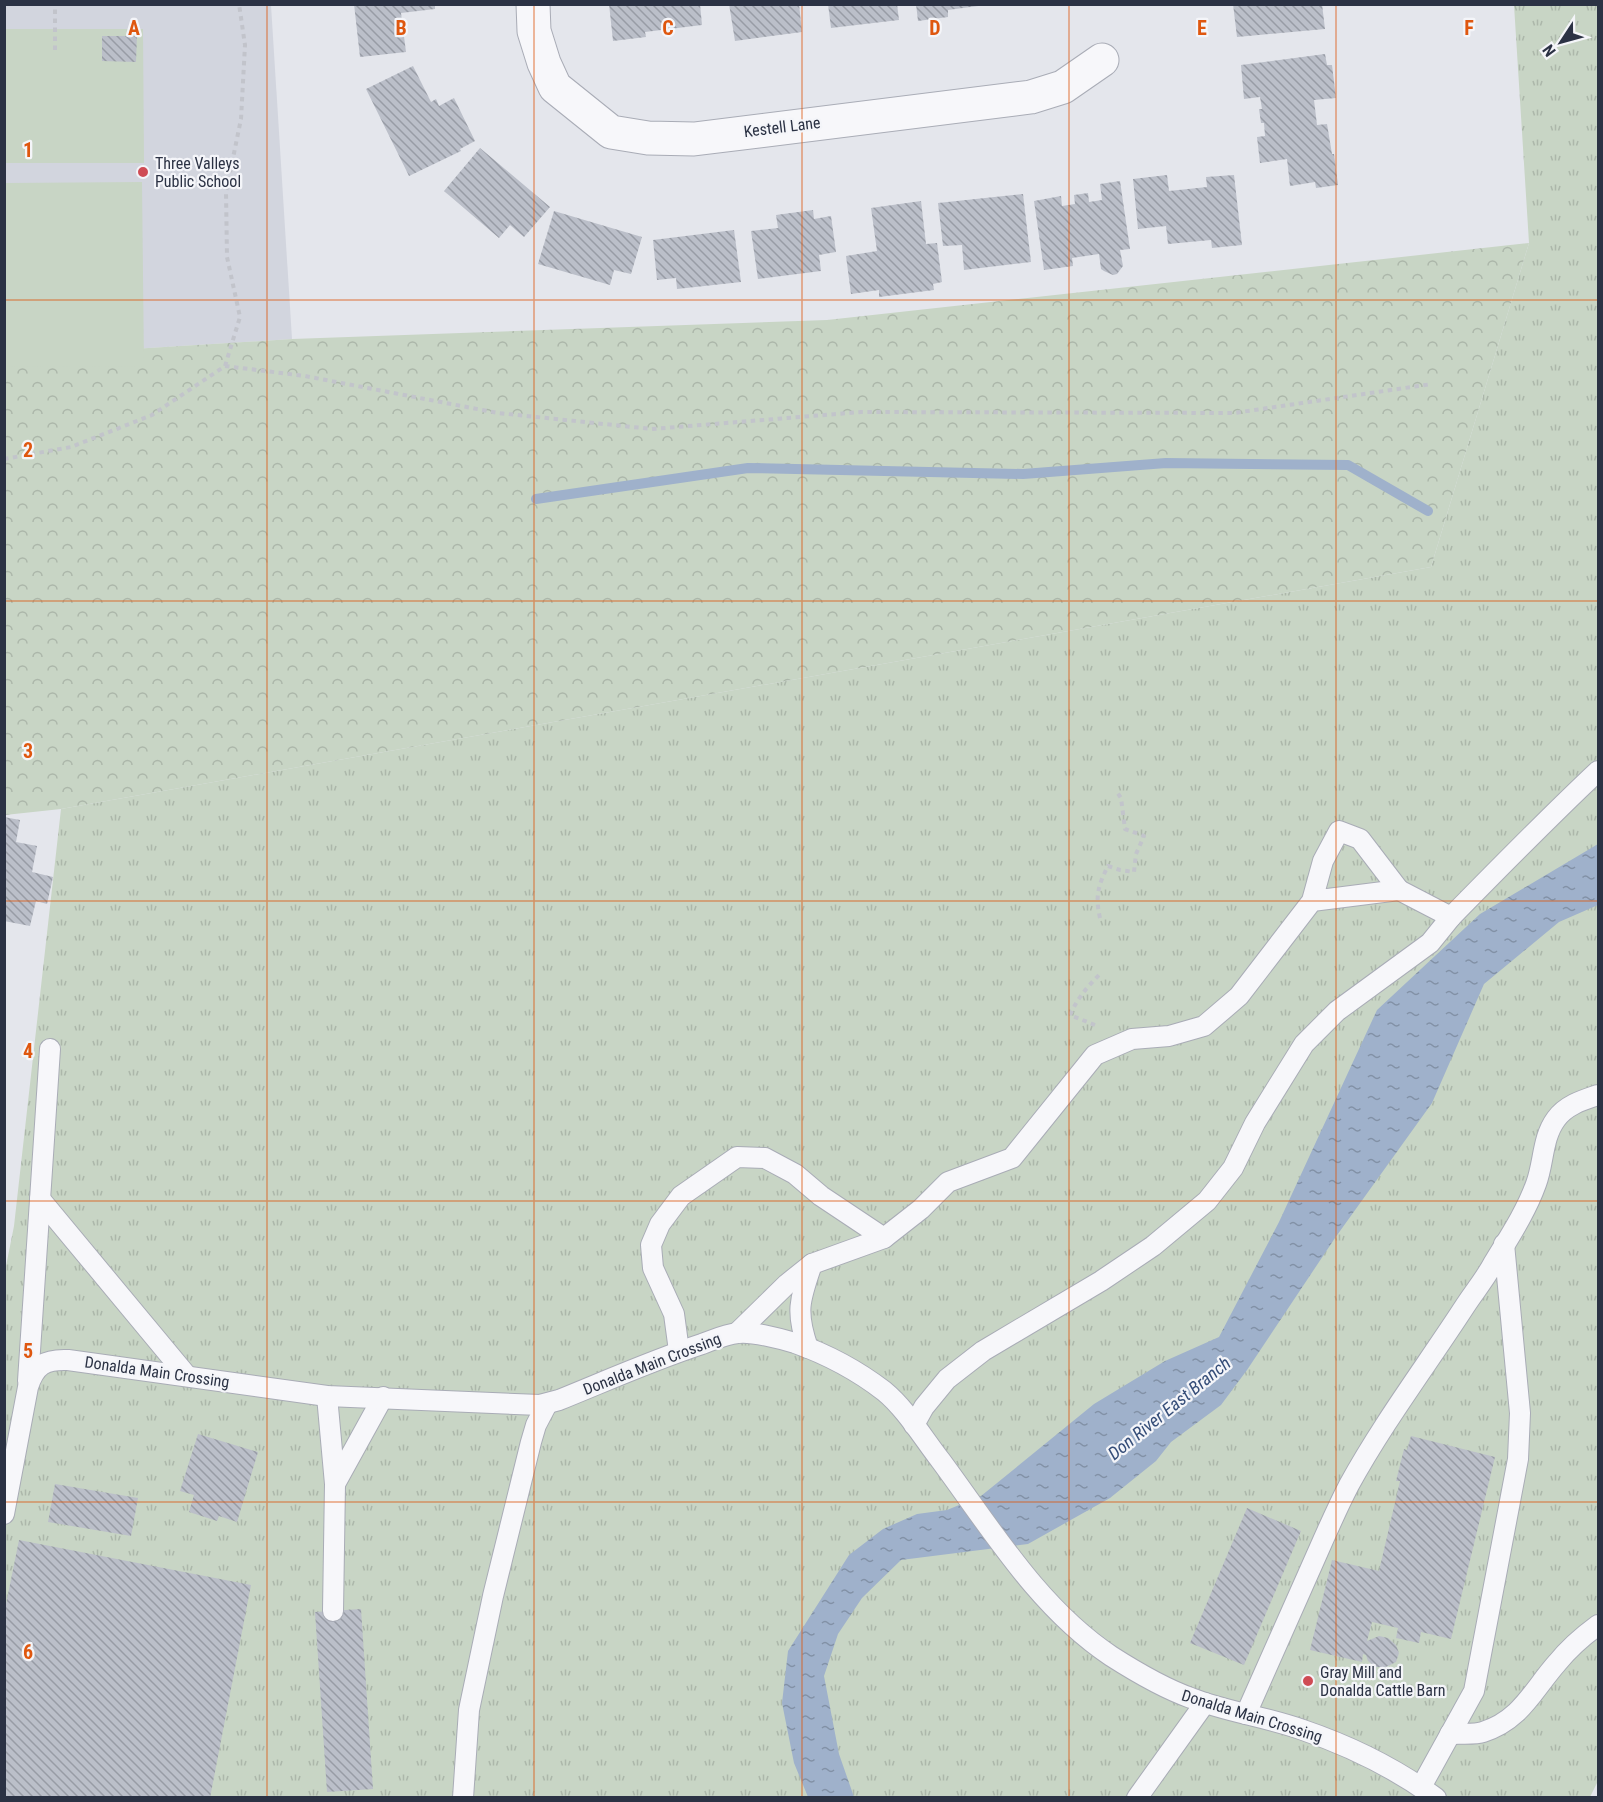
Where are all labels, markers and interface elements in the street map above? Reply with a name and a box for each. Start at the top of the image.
north arrow [1531,12,1591,72]
text: A [128,16,140,40]
text: B [395,16,407,40]
text: C [662,16,674,40]
text: D [929,16,941,40]
text: E [1197,16,1207,40]
text: F [1464,16,1474,40]
text: N [1539,41,1560,60]
street label: Kestell Lane [743,113,821,141]
text: 1 [23,138,33,162]
place label: Three Valleys Public School [155,154,241,191]
marker: Three Valleys Public School [136,165,150,179]
text: 2 [23,438,33,462]
text: 3 [23,739,33,763]
text: 4 [23,1039,33,1063]
street label: Donalda Main Crossing [580,1329,724,1399]
text: 5 [23,1339,33,1363]
street label: Donalda Main Crossing [83,1352,231,1392]
water label: Don River East Branch [1103,1352,1235,1464]
text: 6 [23,1640,33,1664]
place label: Gray Mill and Donalda Cattle Barn [1320,1663,1446,1700]
marker: Gray Mill and Donalda Cattle Barn [1301,1674,1315,1688]
street label: Donalda Main Crossing [1179,1686,1325,1746]

